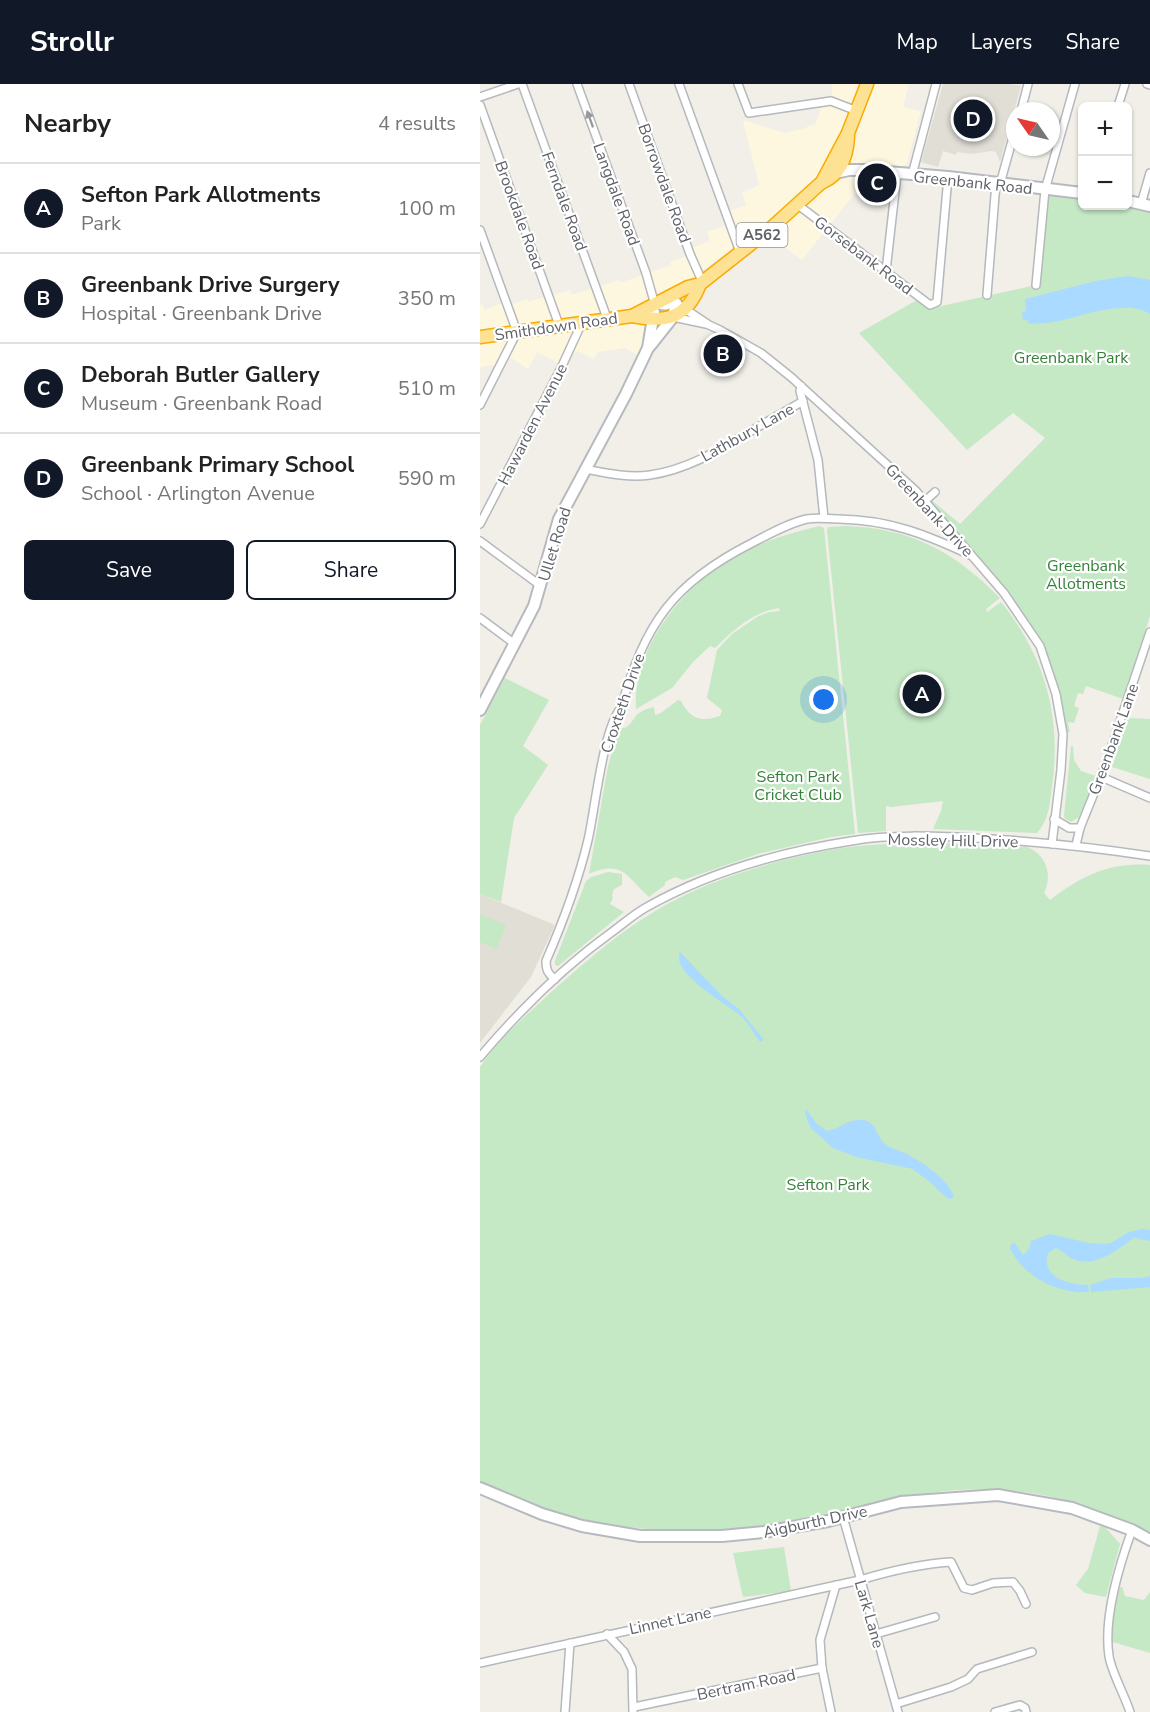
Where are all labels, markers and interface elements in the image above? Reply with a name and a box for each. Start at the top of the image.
text: Strollr [30,23,114,61]
text: Map [896,28,938,56]
text: Layers [971,28,1032,56]
text: Share [1065,28,1120,56]
pin: D [954,96,992,141]
north arrow [1006,102,1060,156]
map controls [1078,102,1132,210]
button: + [1078,102,1132,156]
text: Nearby [24,106,111,141]
text: 4 results [378,110,456,137]
one-way arrow [584,110,594,128]
street label: Borrowdale Road [632,121,696,246]
street label: Langdale Road [587,140,645,249]
street label: Ferndale Road [536,149,592,254]
button: − [1078,156,1132,210]
street label: Brookdale Road [489,158,549,273]
pin: C [858,160,896,206]
street label: Greenbank Road [912,166,1034,200]
text: Sefton Park Allotments [81,180,321,210]
text: A [36,195,51,222]
text: 100 m [398,195,456,222]
text: Park [81,210,121,237]
street label: Gorsebank Road [809,211,917,300]
road number: A562 [736,223,788,247]
text: Greenbank Drive Surgery [81,270,340,300]
text: B [37,285,50,312]
text: 350 m [398,285,456,312]
text: Hospital · Greenbank Drive [81,300,322,327]
street label: Smithdown Road [493,307,619,347]
pin: B [704,332,742,376]
park label: Greenbank Park [1014,347,1129,369]
text: Deborah Butler Gallery [81,360,320,390]
street label: Hawarden Avenue [493,360,573,489]
text: C [37,375,50,402]
text: 510 m [398,375,456,402]
text: Museum · Greenbank Road [81,390,322,417]
street label: Lathbury Lane [697,398,798,468]
text: Greenbank Primary School [81,450,354,480]
street label: Greenbank Drive [880,459,978,562]
text: D [36,465,51,492]
text: 590 m [398,465,456,492]
text: School · Arlington Avenue [81,480,315,507]
street label: Ullet Road [533,505,577,584]
button: Save [24,540,234,600]
button: Share [246,540,456,600]
park label: Greenbank Allotments [1046,555,1126,595]
street label: Croxteth Drive [596,650,650,756]
pin: A [902,672,942,716]
street label: Greenbank Lane [1084,681,1144,798]
your location [809,685,838,714]
park label: Sefton Park Cricket Club [754,766,842,806]
street label: Mossley Hill Drive [887,829,1019,853]
park label: Sefton Park [787,1174,870,1196]
street label: Aigburth Drive [761,1500,869,1544]
street label: Lark Lane [849,1578,889,1651]
street label: Linnet Lane [627,1602,713,1640]
street label: Bertram Road [695,1664,798,1706]

